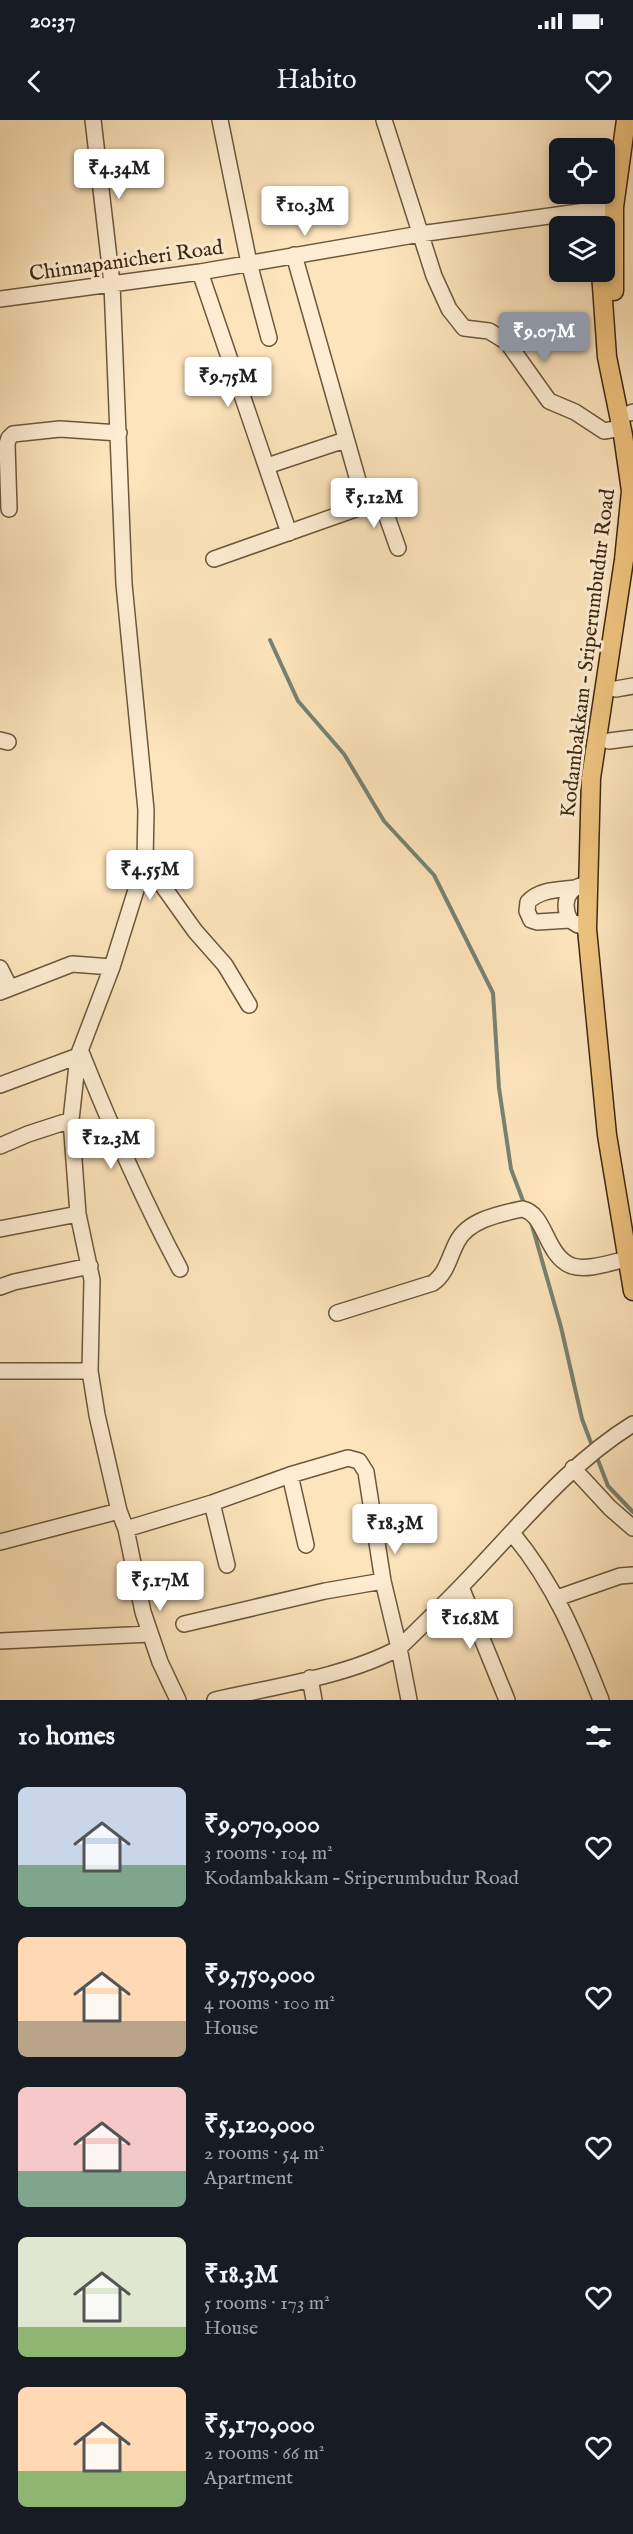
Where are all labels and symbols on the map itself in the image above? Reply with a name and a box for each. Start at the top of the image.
pin: ₹4.34M [70,149,168,200]
pin: ₹10.3M [256,186,354,237]
street label: Chinnapanicheri Road [27,234,226,288]
pin: ₹9.07M [495,312,593,363]
pin: ₹9.75M [179,357,277,408]
pin: ₹5.12M [325,478,423,529]
street label: Kodambakkam – Sriperumbudur Road [555,487,622,819]
pin: ₹4.55M [101,850,199,901]
pin: ₹12.3M [62,1119,160,1170]
pin: ₹18.3M [346,1504,444,1555]
pin: ₹5.17M [111,1561,209,1612]
pin: ₹16.8M [421,1599,519,1650]

